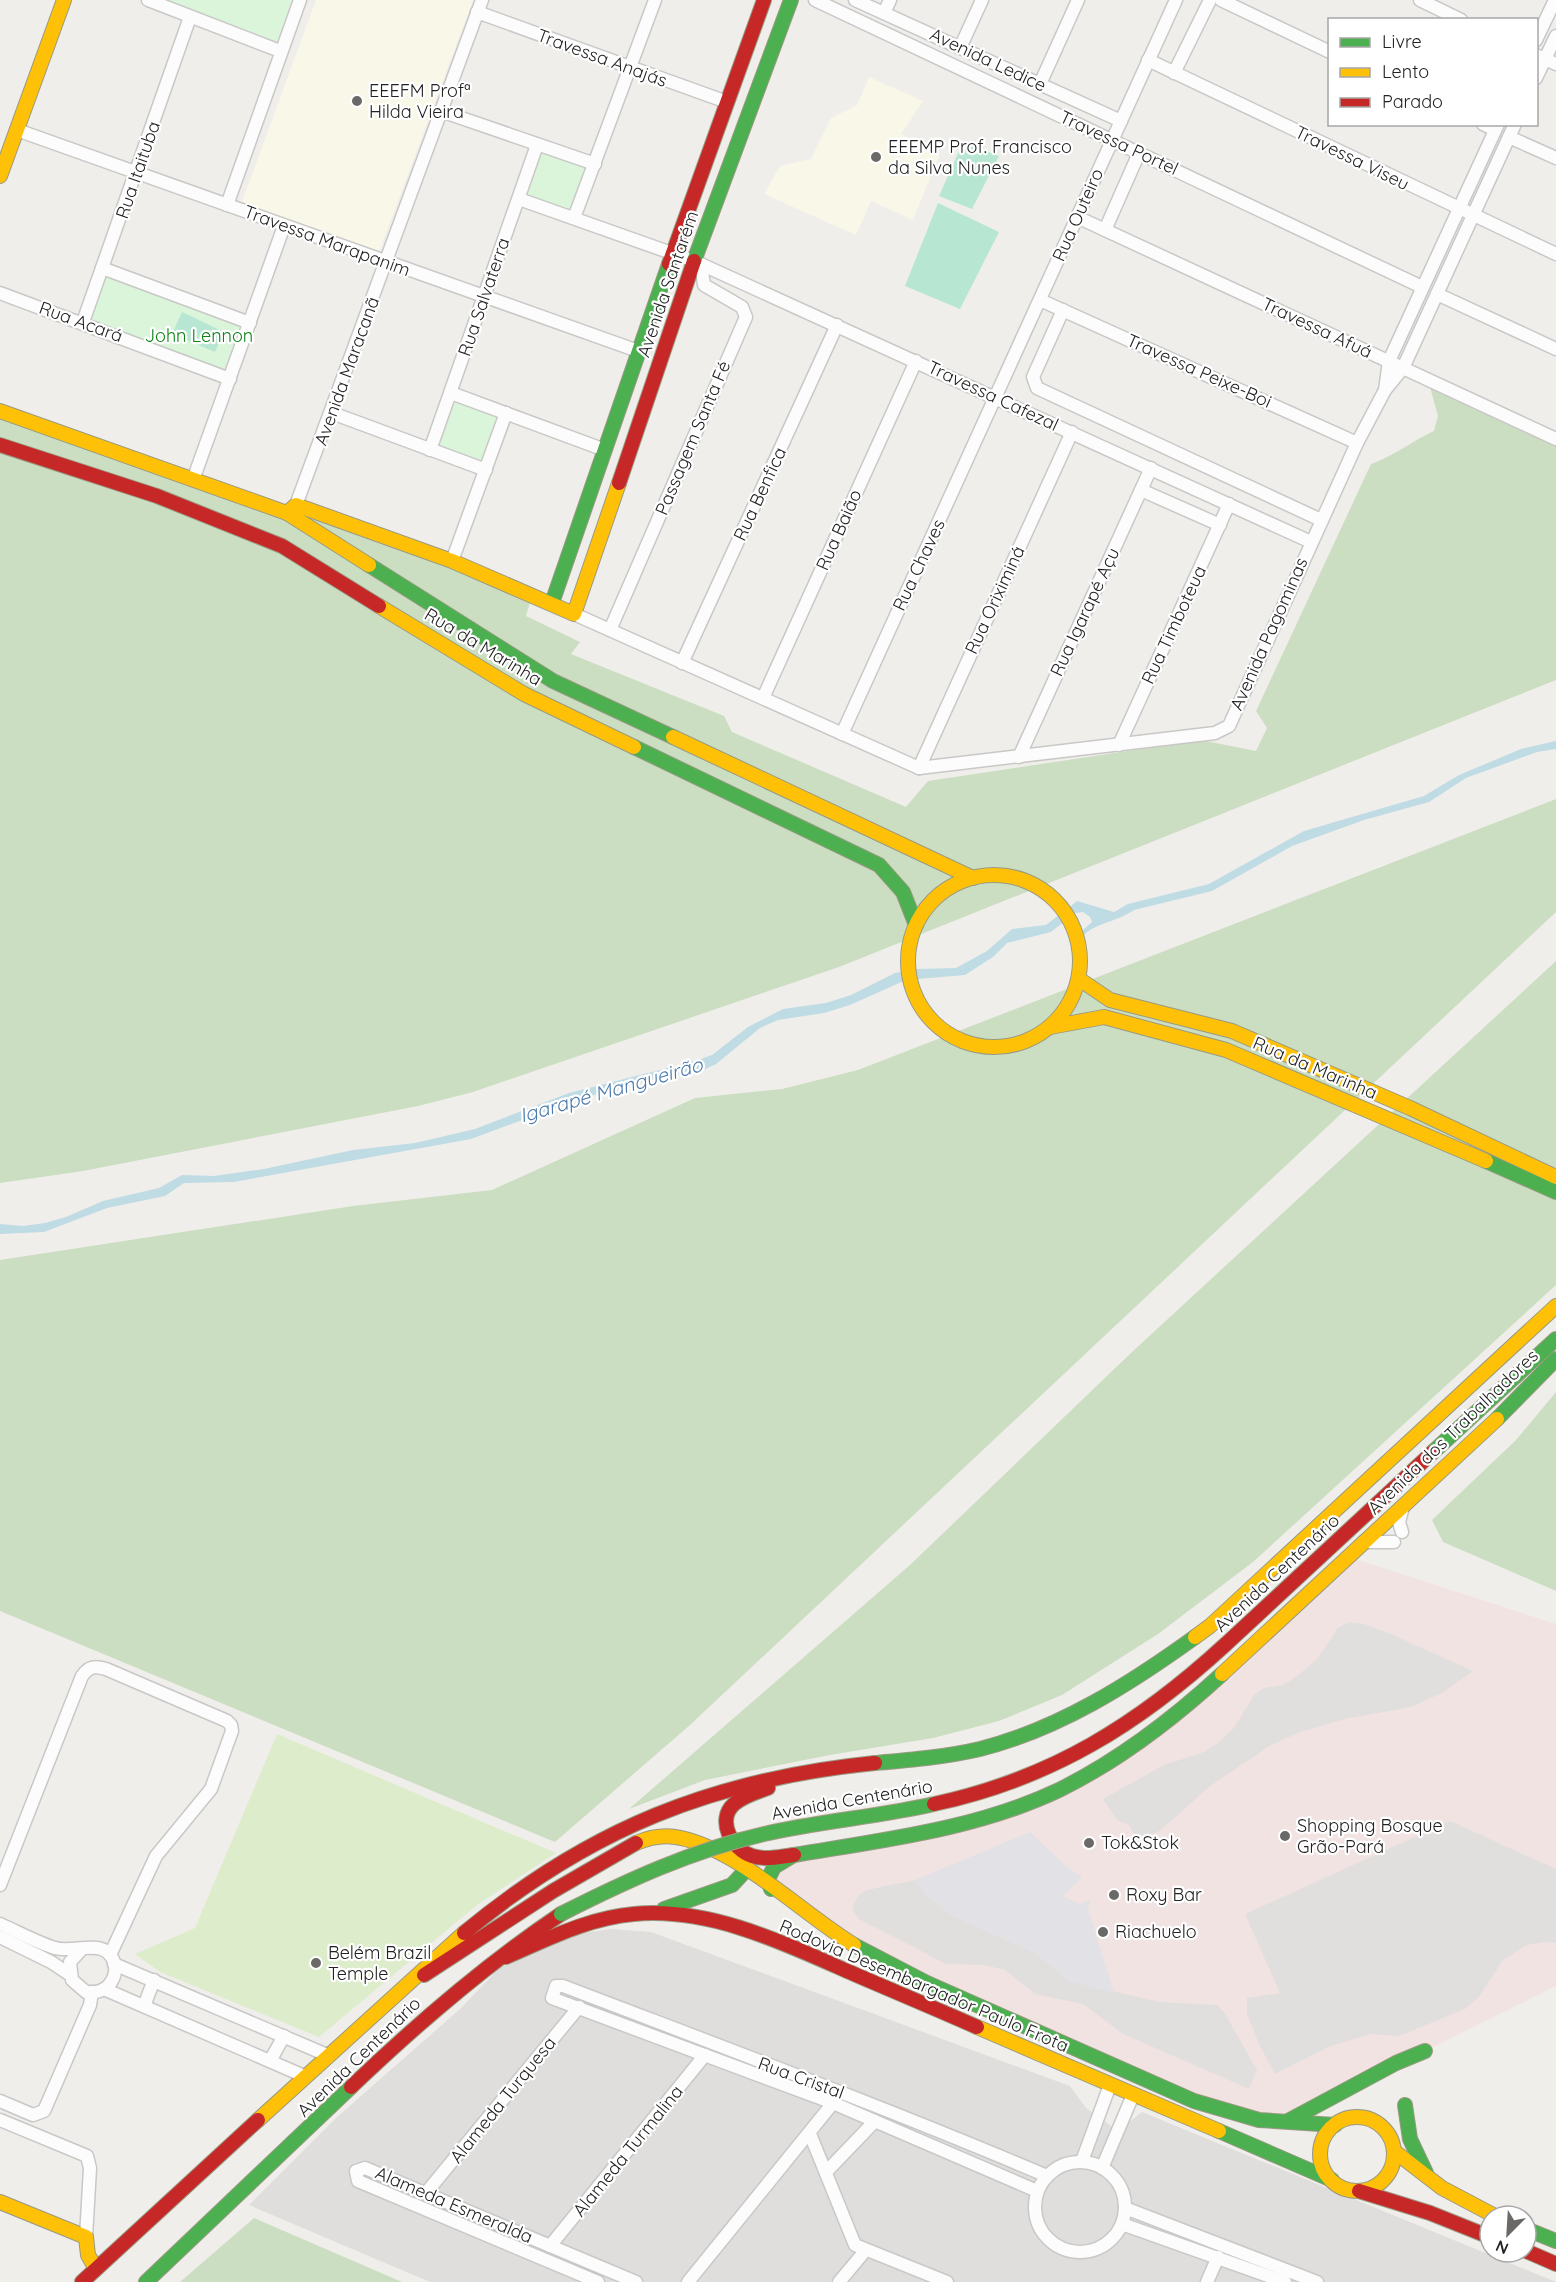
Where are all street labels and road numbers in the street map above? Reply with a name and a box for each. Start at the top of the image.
street label: Travessa Anajás [534,23,670,92]
street label: Avenida Ledice [926,23,1050,97]
street label: Travessa Portel [1056,105,1182,180]
street label: Rua Itaituba [110,118,165,222]
street label: Travessa Viseu [1291,120,1413,195]
street label: Rua Outeiro [1047,165,1108,265]
street label: Travessa Marapanim [241,200,414,281]
street label: Avenida Santarém [632,208,703,360]
street label: Rua Salvaterra [453,235,515,359]
street label: Travessa Afuá [1258,292,1376,363]
street label: Avenida Maracanã [309,293,384,448]
street label: Rua Acará [36,296,126,347]
street label: Travessa Peixe-Boi [1123,328,1275,413]
street label: Travessa Cafezal [924,355,1062,436]
street label: Passagem Santa Fé [650,357,735,518]
street label: Rua Benfica [728,443,791,544]
street label: Rua Baião [811,486,867,574]
street label: Rua Chaves [887,515,950,614]
street label: Rua Oriximiná [959,542,1030,658]
street label: Rua Igarapé Açu [1045,544,1124,680]
street label: Avenida Pagominas [1224,554,1313,714]
street label: Rua Timboteua [1136,562,1211,688]
street label: Rua da Marinha [420,603,546,691]
street label: Rua da Marinha [1250,1031,1381,1104]
street label: Avenida dos Trabalhadores [1363,1344,1543,1519]
street label: Avenida Centenário [1209,1509,1344,1637]
street label: Avenida Centenário [770,1774,934,1825]
street label: Rodovia Desembargador Paulo Frota [776,1914,1072,2057]
street label: Avenida Centenário [292,1992,425,2122]
street label: Alameda Turquesa [444,2032,561,2168]
street label: Rua Cristal [755,2051,847,2104]
street label: Alameda Turmalina [568,2080,688,2221]
street label: Alameda Esmeralda [372,2161,536,2248]

